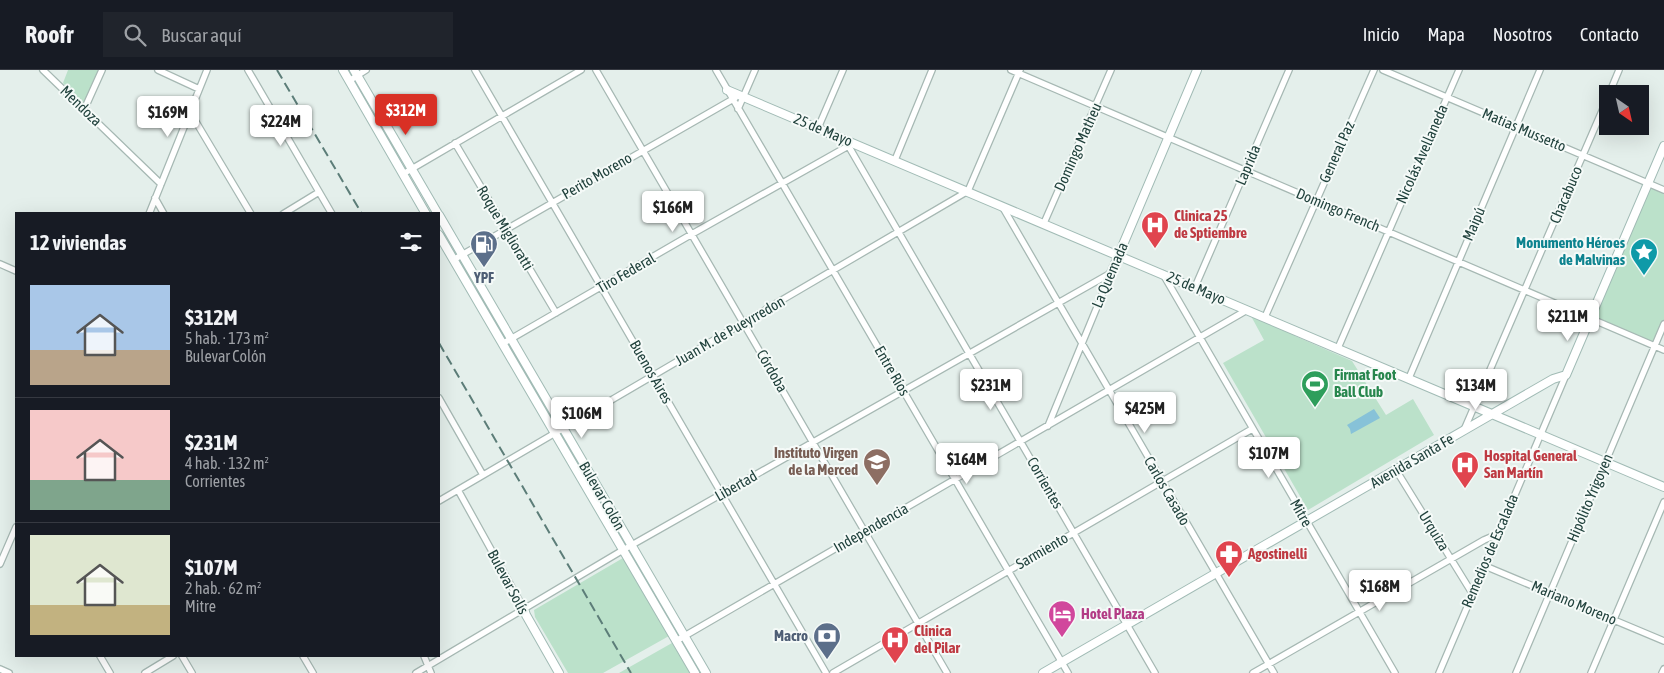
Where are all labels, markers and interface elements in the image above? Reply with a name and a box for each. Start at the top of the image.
search box [103,12,453,57]
text: Roofr [25,21,73,48]
icon: search [121,21,149,49]
text: Buscar aquí [161,24,242,46]
text: Inicio [1363,24,1399,45]
text: Mapa [1427,24,1465,45]
text: Nosotros [1493,24,1552,45]
text: Contacto [1580,24,1639,45]
street label: Mendoza [57,82,105,129]
north arrow [1599,85,1649,135]
map controls [1599,85,1649,135]
pin: $312M [371,93,441,136]
pin: $169M [133,96,203,138]
street label: Domingo Matheu [1050,100,1105,194]
text: $312M [386,101,426,119]
street label: Nicolás Avellaneda [1392,102,1451,206]
text: $169M [148,103,188,121]
pin: $224M [246,104,316,147]
street label: Matias Mussetto [1480,104,1569,155]
street label: 25 de Mayo [791,110,855,150]
text: $224M [261,112,301,130]
street label: General Paz [1315,118,1358,185]
street label: Laprida [1232,142,1264,187]
street label: Perito Moreno [559,149,635,202]
street label: Chacabuco [1546,164,1585,226]
street label: Roque Miglioratti [474,182,537,273]
street label: Domingo French [1294,184,1383,235]
pin: $166M [638,190,708,233]
text: $166M [653,198,693,216]
street label: Maipú [1459,204,1488,243]
place label: Clinica 25 de Sptiembre [1174,207,1247,241]
hospital icon: Clinica 25 de Sptiembre [1140,210,1170,249]
icon: filters [397,228,425,256]
fuel station icon: YPF [469,229,499,268]
text: 12 viviendas [30,230,126,254]
place label: Monumento Héroes de Malvinas [1516,234,1626,268]
place icon: Monumento Héroes de Malvinas [1629,237,1659,276]
street label: La Quemada [1088,239,1131,310]
street label: Tiro Federal [593,249,658,296]
street label: 25 de Mayo [1164,268,1228,308]
place label: YPF [473,269,494,286]
street label: Juan M. de Pueyrredon [672,292,788,369]
pin: $211M [1533,300,1603,342]
icon: home [70,305,130,365]
text: $312M [185,305,238,329]
text: $211M [1548,307,1588,325]
text: 5 hab. · 173 m² [185,329,269,347]
street label: Buenos Aires [627,337,676,406]
street label: Entre Ríos [871,343,913,399]
street label: Córdoba [753,346,791,395]
text: Bulevar Colón [185,347,266,365]
place label: Firmat Foot Ball Club [1334,366,1397,400]
pin: $231M [956,368,1026,411]
pin: $134M [1441,368,1511,411]
sports icon: Firmat Foot Ball Club [1300,369,1330,408]
text: $231M [971,376,1011,394]
text: $134M [1456,376,1496,394]
pin: $425M [1110,392,1180,434]
pin: $106M [547,396,617,439]
text: $425M [1125,399,1165,417]
text: $106M [562,404,602,422]
icon: home [70,430,130,490]
text: $231M [185,430,238,454]
street label: Avenida Santa Fe [1367,430,1457,491]
pin: $107M [1234,436,1304,479]
pin: $164M [932,442,1002,485]
place label: Instituto Virgen de la Merced [774,444,858,478]
text: $107M [1249,444,1289,462]
school or university icon: Instituto Virgen de la Merced [862,447,892,486]
place label: Hospital General San Martín [1484,447,1578,481]
text: $164M [947,450,987,468]
hospital icon: Hospital General San Martín [1450,450,1480,489]
street label: Hipólito Yrigoyen [1563,451,1616,544]
street label: Carlos Casado [1141,453,1194,528]
text: 4 hab. · 132 m² [185,454,269,472]
street label: Corrientes [1024,454,1067,511]
street label: Bulevar Colón [576,458,629,533]
street label: Libertad [712,467,760,504]
text: Corrientes [185,472,245,490]
street label: Remedios de Escalada [1458,491,1521,610]
street label: Mitre [1287,496,1316,530]
street label: Independencia [830,499,911,556]
street label: Urquiza [1416,508,1453,554]
street label: Sarmiento [1013,529,1071,572]
pharmacy icon: Agostinelli [1214,539,1244,578]
place label: Agostinelli [1247,545,1307,562]
street label: Bulevar Solís [484,547,532,617]
icon: home [70,555,130,615]
text: $107M [185,555,238,579]
pin: $168M [1345,570,1415,612]
text: $168M [1360,577,1400,595]
street label: Mariano Moreno [1529,577,1619,628]
text: 2 hab. · 62 m² [185,579,261,597]
text: Mitre [185,597,216,615]
hotel icon: Hotel Plaza [1047,599,1077,638]
place label: Hotel Plaza [1081,605,1144,622]
bank icon: Macro [812,621,842,660]
place label: Clinica del Pilar [914,622,961,656]
hospital icon: Clinica del Pilar [880,625,910,664]
place label: Macro [774,627,808,644]

